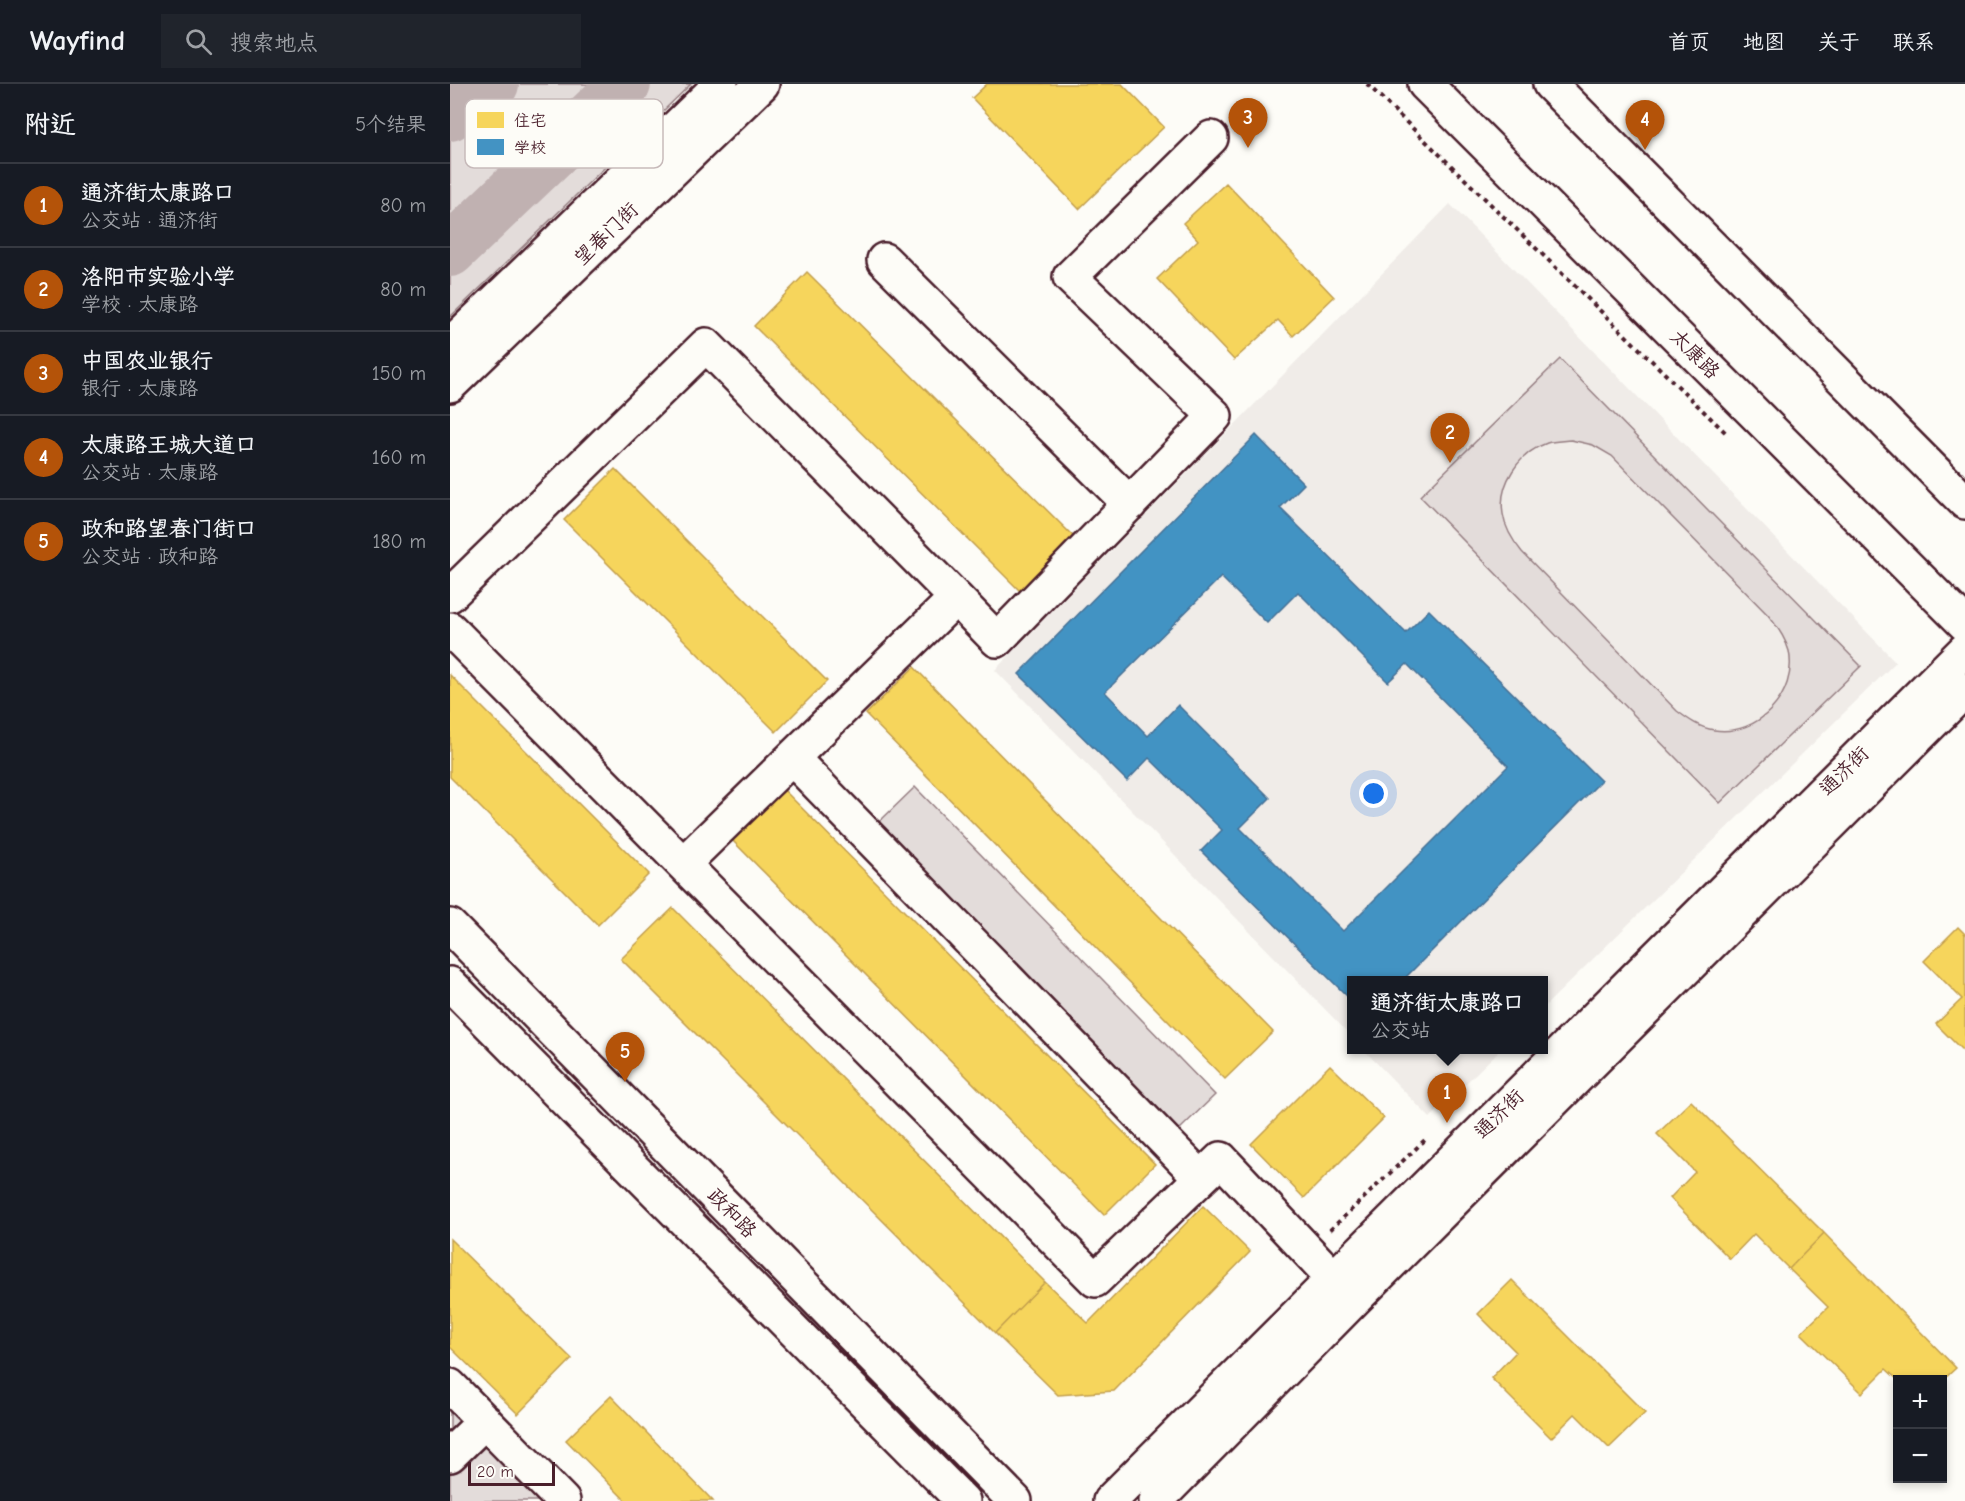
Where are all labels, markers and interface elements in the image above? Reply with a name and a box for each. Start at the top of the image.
search box [161,14,581,68]
text: Wayfind [30,25,125,57]
icon: search [182,25,215,58]
text: 搜索地点 [230,30,318,56]
text: 首页 [1668,30,1710,54]
text: 地图 [1743,30,1785,54]
text: 关于 [1818,30,1860,54]
text: 联系 [1893,30,1935,54]
pin: 3 [1228,98,1268,148]
legend [465,99,663,168]
pin: 4 [1626,100,1664,150]
text: 附近 [24,110,76,140]
text: 住宅 [514,112,546,130]
text: 5个结果 [355,113,426,136]
text: 学校 [514,139,546,157]
text: 通济街太康路口 [81,180,235,206]
text: 1 [40,194,47,217]
text: 80 m [380,194,426,217]
street label: 望春门街 [569,198,643,270]
text: 公交站 · 通济街 [81,209,218,232]
text: 洛阳市实验小学 [81,264,235,290]
text: 2 [39,278,48,301]
text: 80 m [380,278,426,301]
text: 学校 · 太康路 [81,293,198,316]
street label: 太康路 [1666,325,1725,384]
text: 中国农业银行 [81,348,213,374]
text: 3 [39,362,48,385]
text: 150 m [372,362,426,385]
text: 银行 · 太康路 [81,377,198,400]
pin: 2 [1430,414,1470,463]
text: 太康路王城大道口 [81,432,257,458]
text: 4 [39,446,48,469]
text: 160 m [372,446,426,469]
text: 公交站 · 太康路 [81,461,218,484]
text: 政和路望春门街口 [81,516,257,542]
text: 5 [38,530,49,553]
text: 180 m [372,530,426,553]
text: 公交站 · 政和路 [81,545,218,568]
street label: 通济街 [1815,742,1873,800]
your location [1359,779,1388,808]
popup [1347,976,1548,1054]
text: 通济街太康路口 [1370,990,1525,1016]
text: 公交站 [1370,1019,1430,1042]
pin: 5 [606,1032,645,1082]
pin: 1 [1428,1074,1466,1123]
street label: 通济街 [1470,1085,1528,1143]
street label: 政和路 [703,1183,762,1243]
map controls [1893,1375,1947,1483]
button: + [1893,1375,1947,1429]
button: − [1893,1429,1947,1483]
scale bar [468,1459,555,1486]
text: 20 m [477,1463,514,1481]

